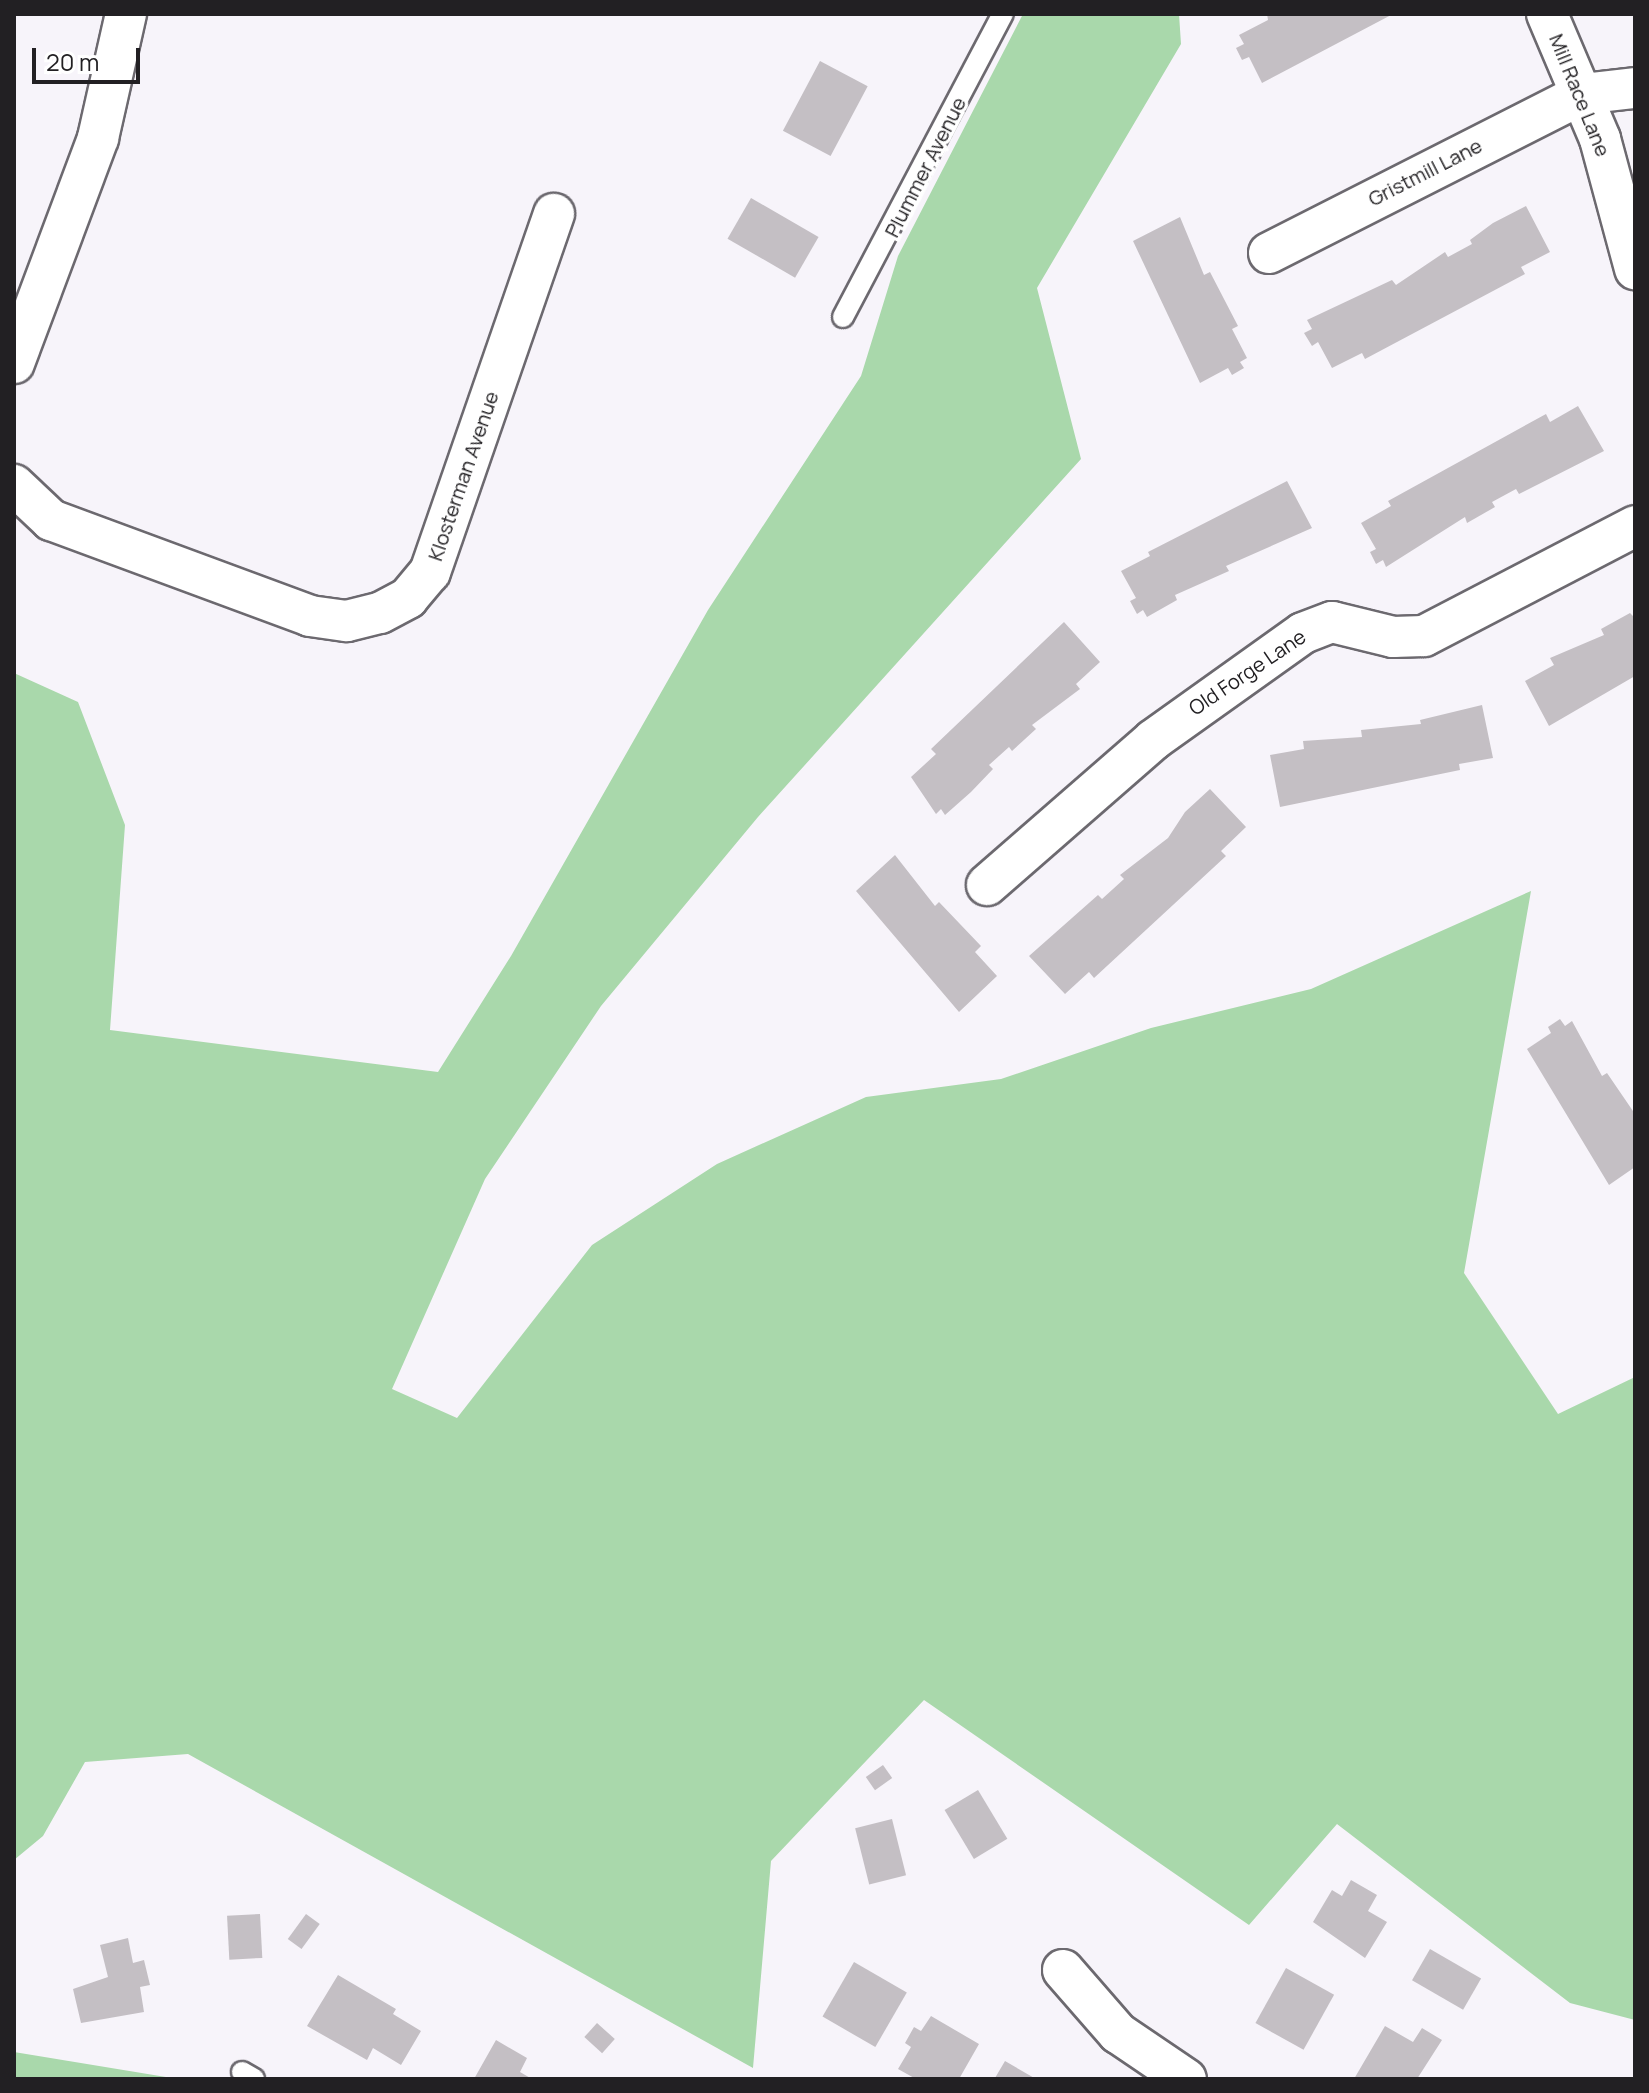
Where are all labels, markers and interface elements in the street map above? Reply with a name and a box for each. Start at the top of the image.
street label: Mill Race Lane [1545,30,1615,160]
scale bar [36,32,144,82]
text: 20 m [46,45,99,78]
street label: Plummer Avenue [879,93,971,241]
street label: Gristmill Lane [1364,133,1486,211]
street label: Klosterman Avenue [423,388,503,564]
street label: Old Forge Lane [1184,624,1310,720]

